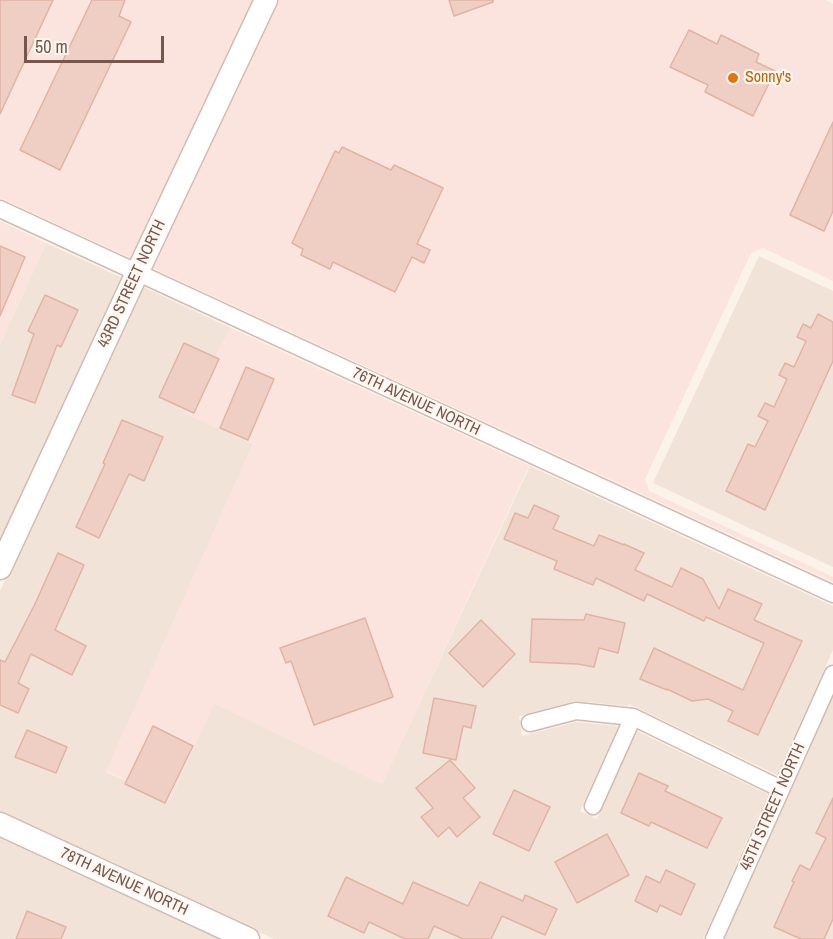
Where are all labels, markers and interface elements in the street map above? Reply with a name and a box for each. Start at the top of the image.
scale bar [27,24,166,62]
text: 50 m [35,34,68,59]
place label: Sonny's [745,68,791,88]
marker: Sonny's [726,71,740,85]
street label: 43RD STREET NORTH [94,217,170,351]
street label: 76TH AVENUE NORTH [349,364,483,440]
street label: 45TH STREET NORTH [736,740,810,874]
street label: 78TH AVENUE NORTH [57,844,191,920]

